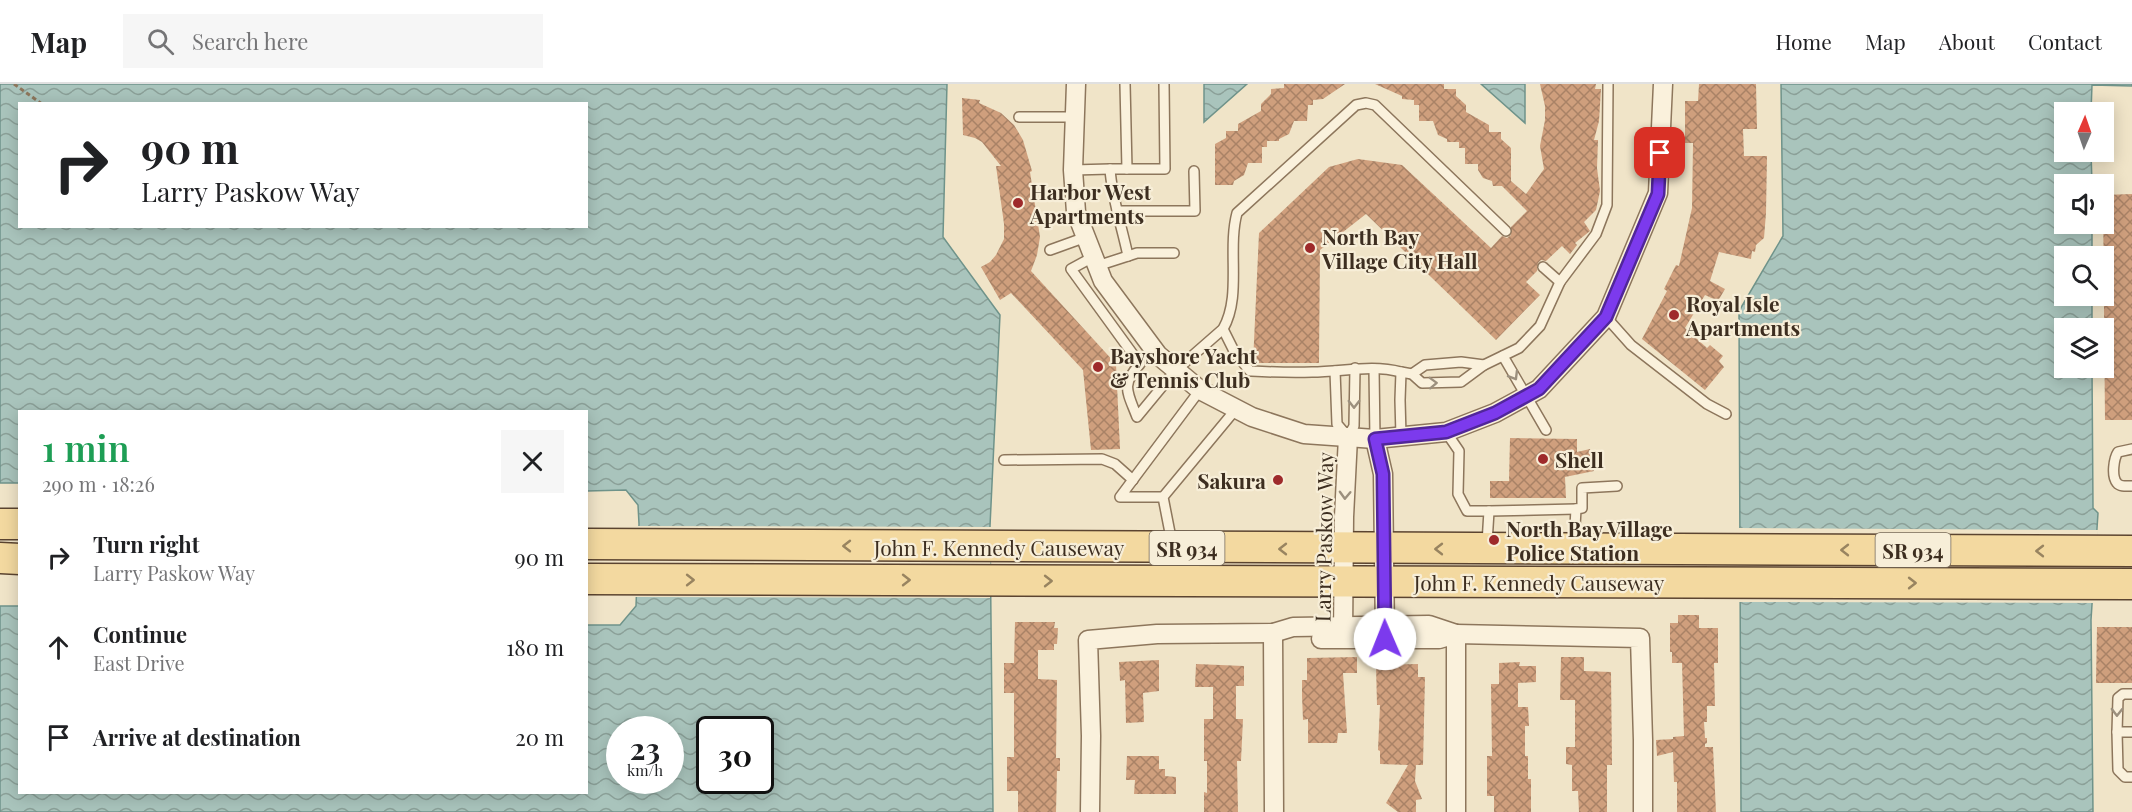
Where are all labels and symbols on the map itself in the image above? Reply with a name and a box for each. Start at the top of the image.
north arrow [2054,102,2114,162]
pin [1634,127,1685,178]
place label: Harbor West Apartments [1029,177,1152,229]
marker: Harbor West Apartments [1011,196,1025,210]
place label: North Bay Village City Hall [1321,222,1478,274]
marker: North Bay Village City Hall [1303,241,1317,255]
place label: Royal Isle Apartments [1685,289,1800,341]
marker: Royal Isle Apartments [1667,308,1681,322]
place label: Bayshore Yacht & Tennis Club [1110,341,1258,393]
marker: Bayshore Yacht & Tennis Club [1091,360,1105,374]
one-way arrow [1507,370,1519,380]
one-way arrow [1429,377,1438,389]
one-way arrow [1348,399,1361,408]
place label: Shell [1555,445,1604,473]
street label: Larry Paskow Way [1308,451,1338,622]
marker: Shell [1536,452,1550,466]
place label: Sakura [1197,466,1266,494]
marker: Sakura [1271,473,1285,487]
one-way arrow [1338,491,1351,500]
place label: North Bay Village Police Station [1506,514,1673,566]
road number: SR 934 [1150,531,1224,565]
street label: John F. Kennedy Causeway [873,533,1125,561]
marker: North Bay Village Police Station [1487,533,1501,547]
road number: SR 934 [1876,533,1950,567]
one-way arrow [843,540,852,552]
one-way arrow [1279,543,1288,555]
one-way arrow [1435,543,1444,555]
one-way arrow [1840,544,1849,556]
one-way arrow [2035,545,2044,557]
street label: John F. Kennedy Causeway [1413,568,1665,596]
one-way arrow [685,574,694,586]
one-way arrow [901,574,910,586]
one-way arrow [1044,575,1053,587]
one-way arrow [1908,577,1917,589]
position arrow [1353,607,1417,671]
one-way arrow [2111,708,2124,717]
speed limit sign: 30 [696,716,774,794]

